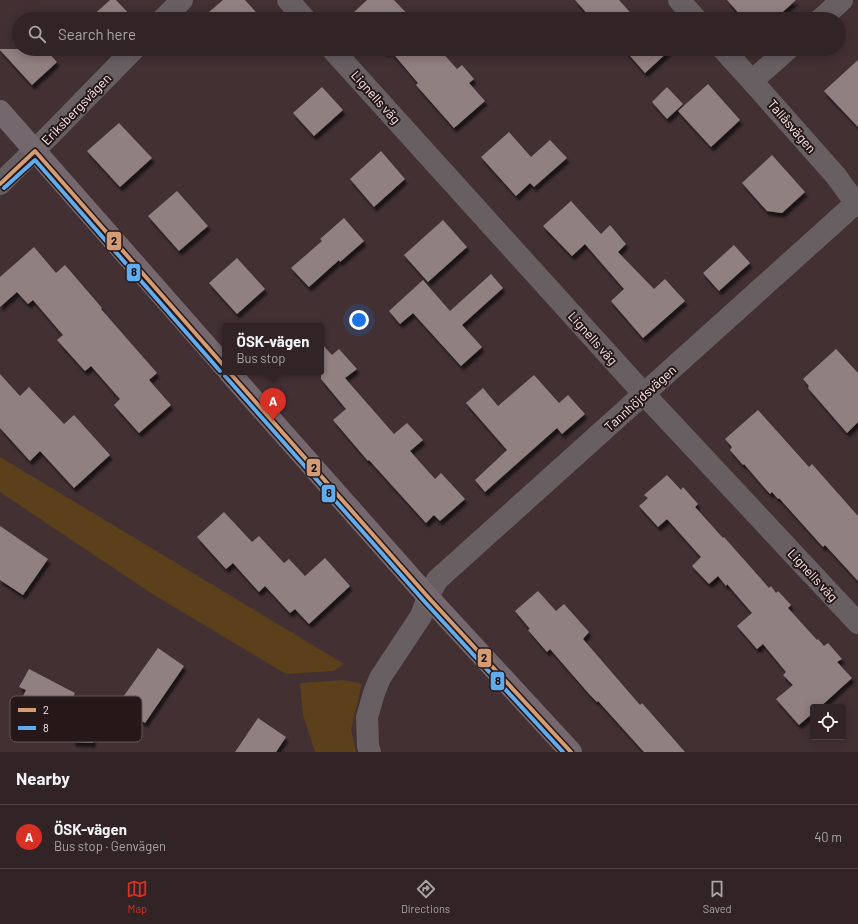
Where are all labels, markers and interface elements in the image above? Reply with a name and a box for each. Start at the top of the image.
search box [12,12,846,56]
icon: search [26,23,48,45]
text: Search here [58,25,136,43]
street label: Lignells väg [348,67,404,127]
street label: Eriksbergsvägen [38,70,114,148]
street label: Tallåsvägen [764,96,820,156]
line badge: 2 [106,231,122,251]
text: 2 [111,234,117,247]
line badge: 8 [126,263,141,282]
text: 8 [131,265,137,278]
street label: Lignells väg [565,308,621,368]
your location [349,310,369,330]
popup [222,323,324,375]
text: ÖSK-vägen [237,332,309,350]
text: Bus stop [237,350,285,366]
street label: Tannhöjdsvägen [601,361,679,435]
pin: A [260,388,286,421]
line badge: 2 [306,458,321,477]
text: 2 [311,461,317,474]
line badge: 8 [321,484,336,503]
text: 8 [326,486,332,499]
street label: Lignells väg [785,545,841,605]
line badge: 2 [477,648,492,668]
text: 2 [481,651,487,664]
line badge: 8 [490,671,505,691]
text: 8 [495,674,501,687]
legend [10,696,142,742]
text: 2 [43,703,49,716]
map controls [810,704,846,740]
button: locate [810,704,846,740]
text: 8 [43,721,49,734]
text: Nearby [16,768,70,788]
text: ÖSK-vägen [54,820,127,838]
text: A [25,829,33,845]
text: 40 m [814,829,842,845]
text: Bus stop · Genvägen [54,838,166,854]
tab: Map [126,878,148,915]
tab: Directions [401,878,450,915]
tab: Saved [703,878,732,915]

